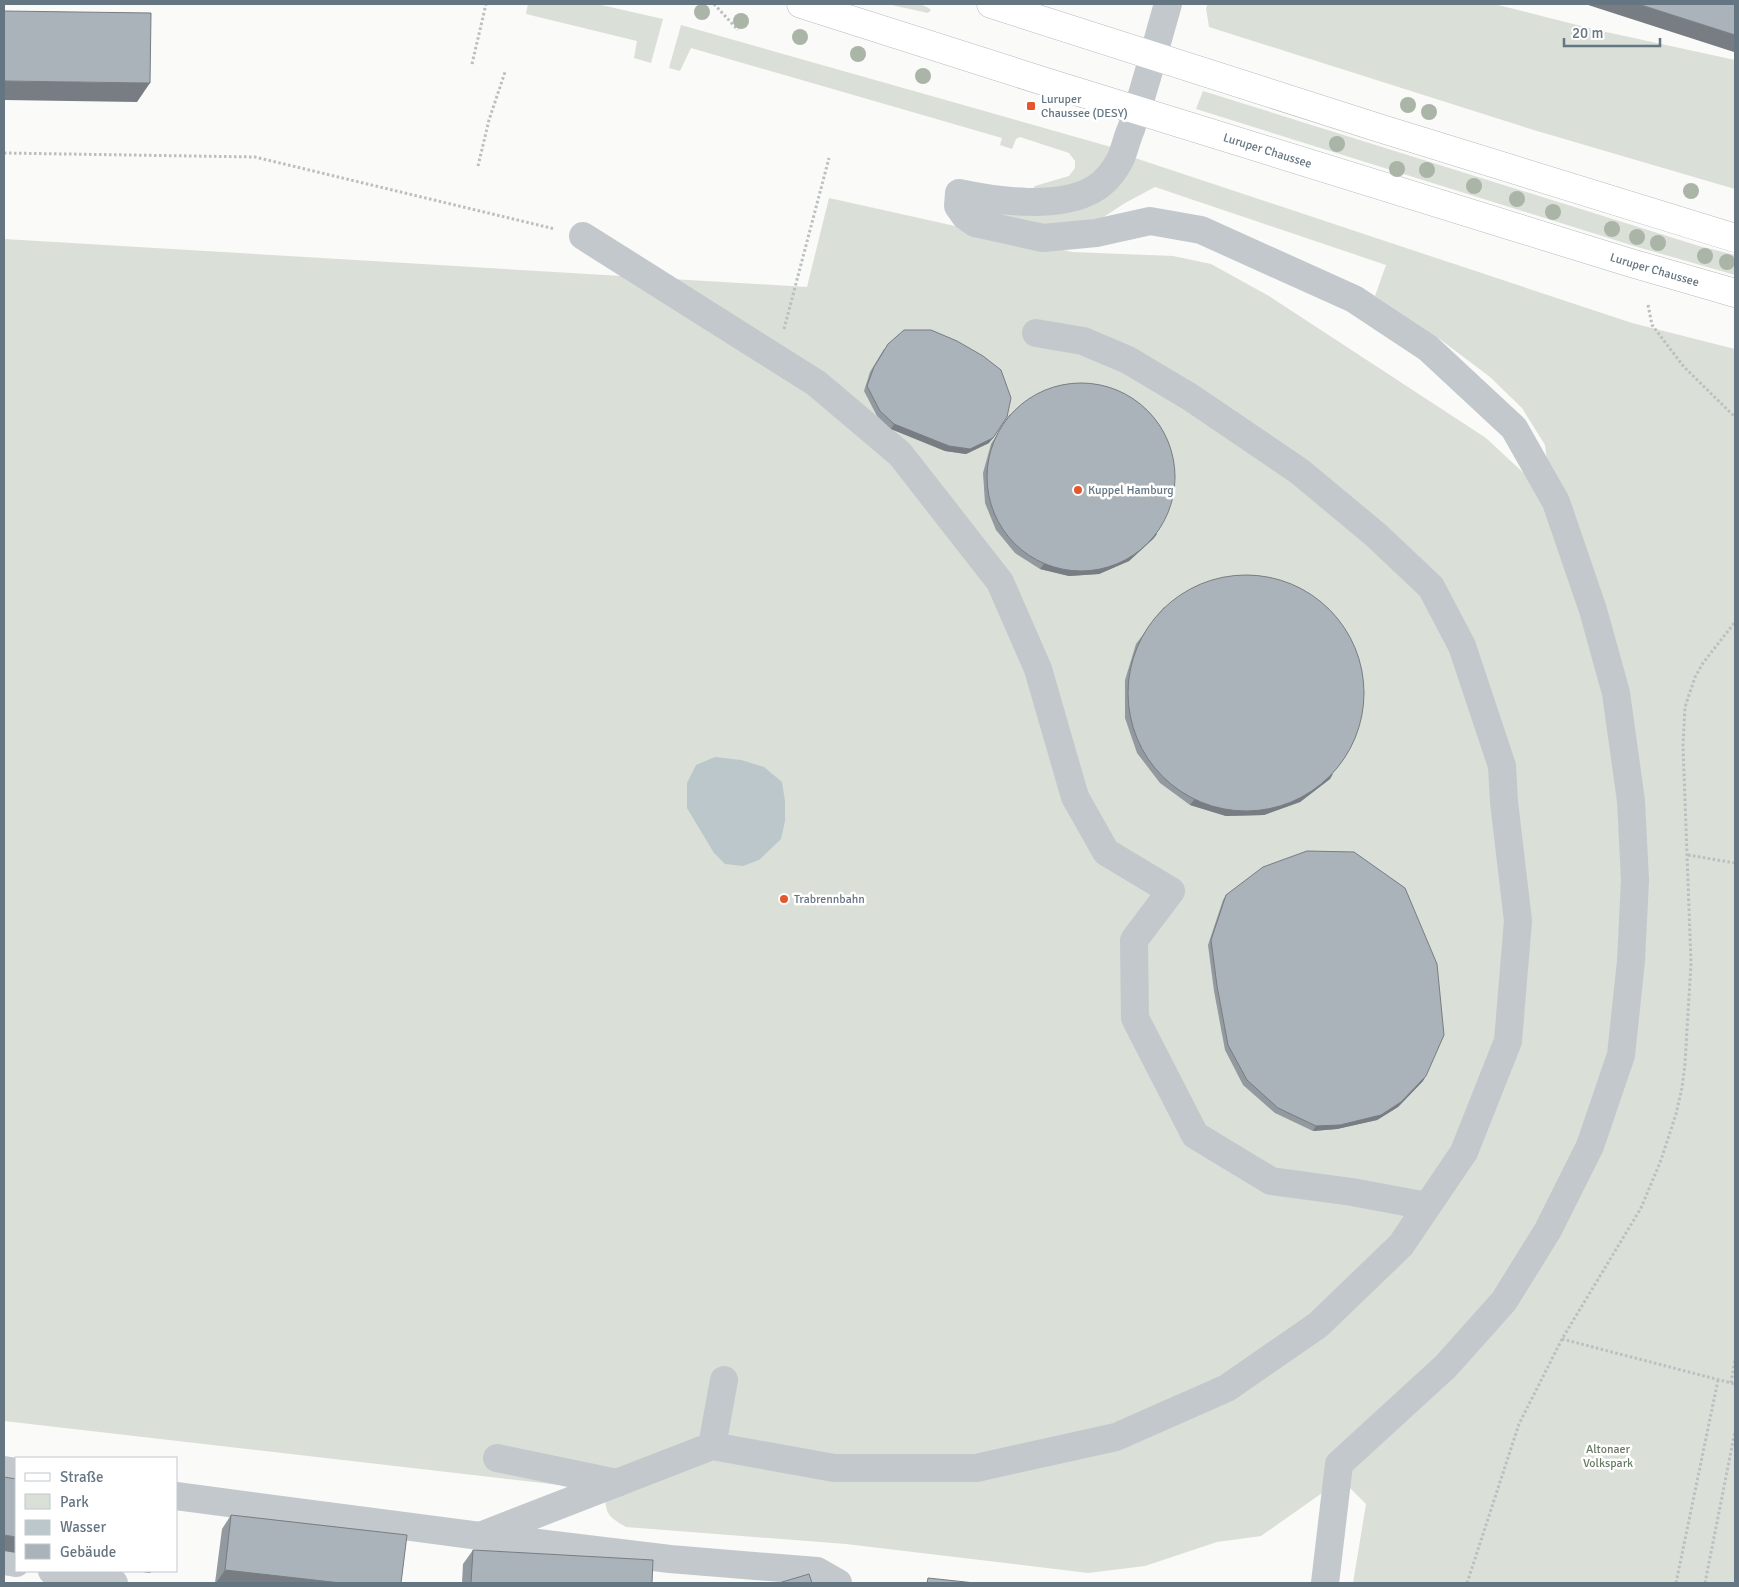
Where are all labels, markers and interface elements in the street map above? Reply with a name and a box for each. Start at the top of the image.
scale bar [1564,15,1660,47]
text: 20 m [1572,24,1603,42]
place label: Luruper Chaussee (DESY) [1041,92,1128,121]
marker: Luruper Chaussee (DESY) [1025,100,1037,112]
street label: Luruper Chaussee [1221,130,1314,172]
street label: Luruper Chaussee [1608,250,1701,290]
place label: Kuppel Hamburg [1088,483,1174,498]
marker: Kuppel Hamburg [1072,484,1084,496]
place label: Trabrennbahn [794,892,865,907]
marker: Trabrennbahn [778,893,790,905]
park label: Altonaer Volkspark [1583,1442,1633,1471]
legend [15,1457,178,1572]
text: Straße [60,1468,104,1486]
text: Park [60,1493,89,1511]
text: Wasser [60,1518,106,1536]
text: Gebäude [60,1543,116,1561]

